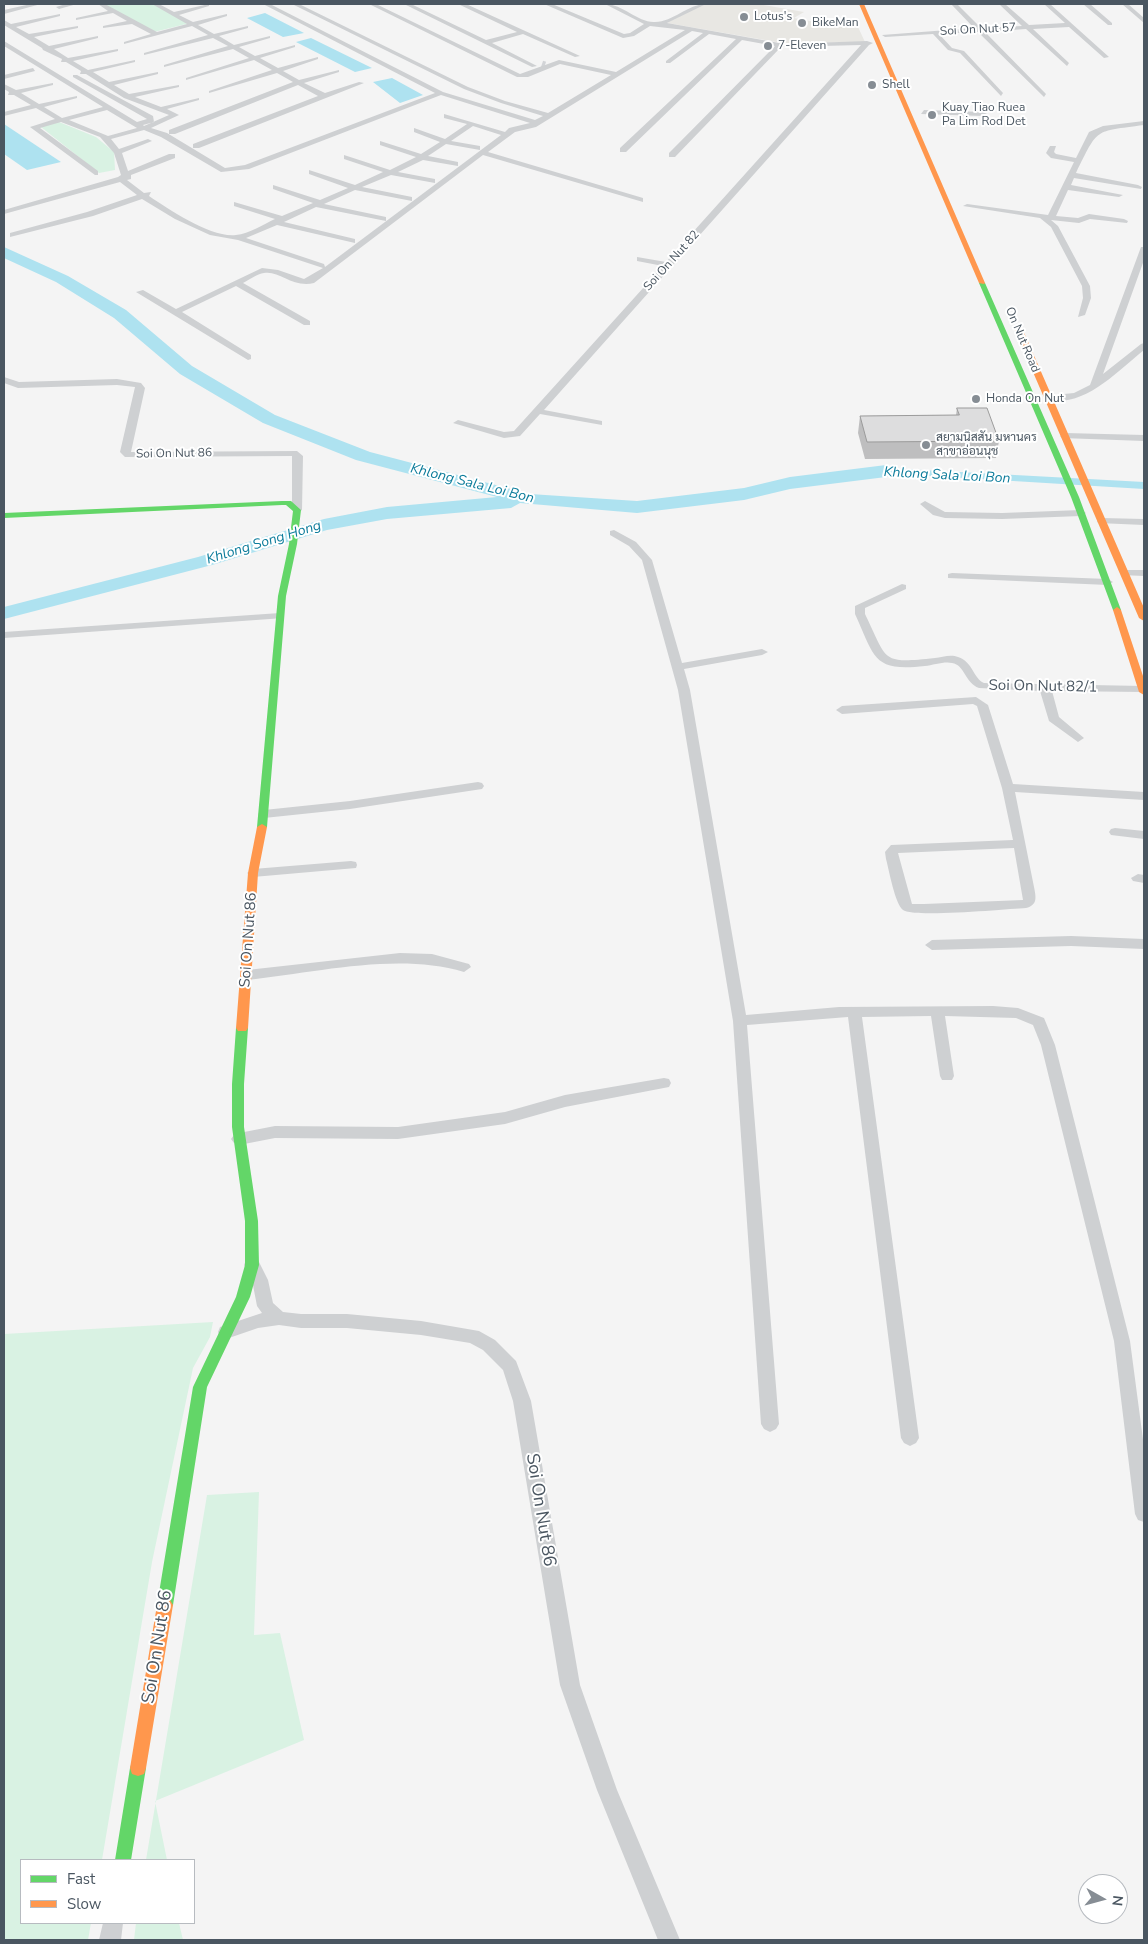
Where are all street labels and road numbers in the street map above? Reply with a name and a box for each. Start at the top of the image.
street label: Soi On Nut 57 [940,21,1016,39]
street label: Soi On Nut 82 [641,228,703,294]
street label: On Nut Road [1002,305,1042,375]
street label: Soi On Nut 86 [136,446,212,462]
street label: Soi On Nut 82/1 [989,677,1097,697]
street label: Soi On Nut 86 [237,892,261,988]
street label: Soi On Nut 86 [520,1452,560,1568]
street label: Soi On Nut 86 [138,1589,178,1705]

